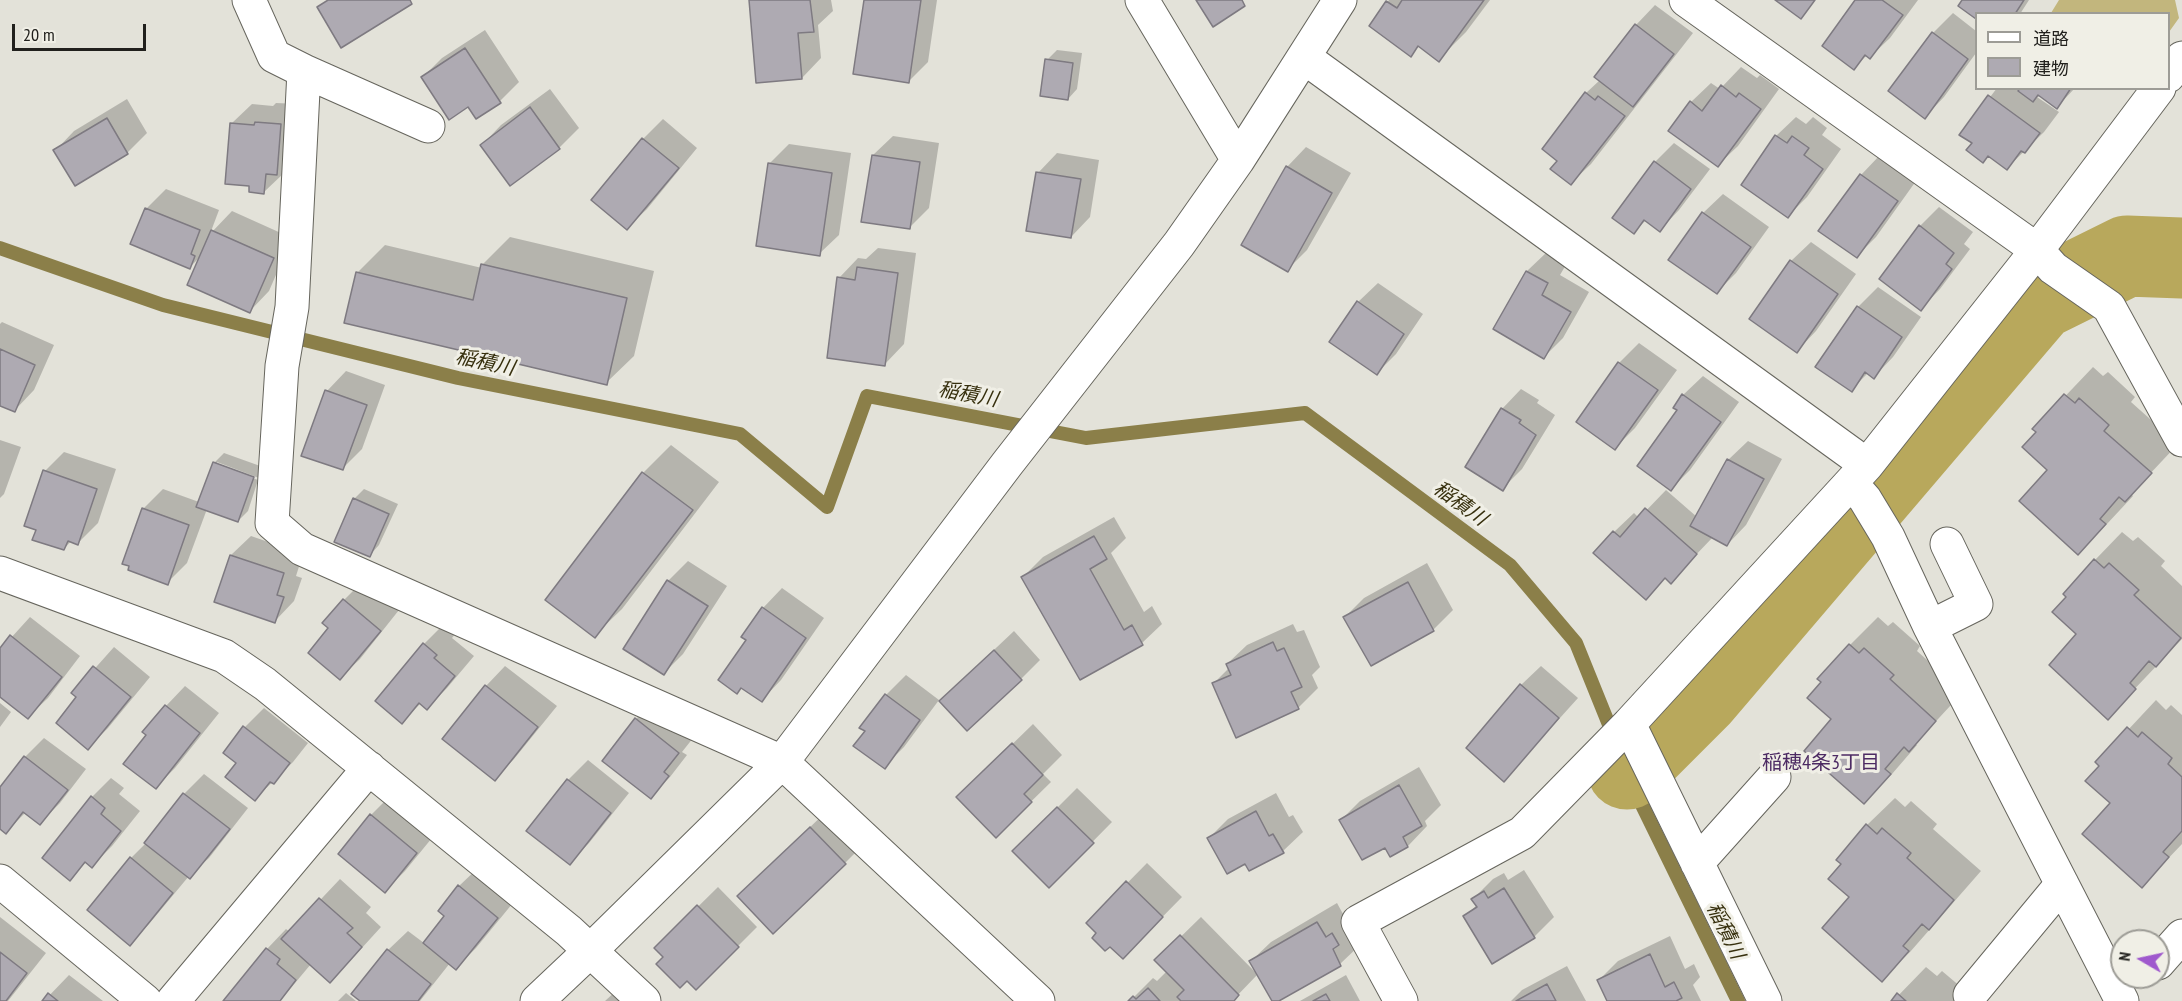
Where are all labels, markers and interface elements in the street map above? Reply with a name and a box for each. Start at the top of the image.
scale bar [15,12,148,50]
legend [1975,12,2170,90]
text: 20 m [23,23,55,46]
text: 道路 [2033,27,2069,50]
text: 建物 [2033,57,2069,80]
water label: 稲積川 [453,345,517,381]
water label: 稲積川 [936,377,1000,413]
water label: 稲積川 [1429,477,1491,531]
district label: 稲穂4条3丁目 [1762,751,1880,775]
water label: 稲積川 [1701,899,1749,963]
north arrow [2110,929,2170,989]
text: N [2114,951,2135,962]

